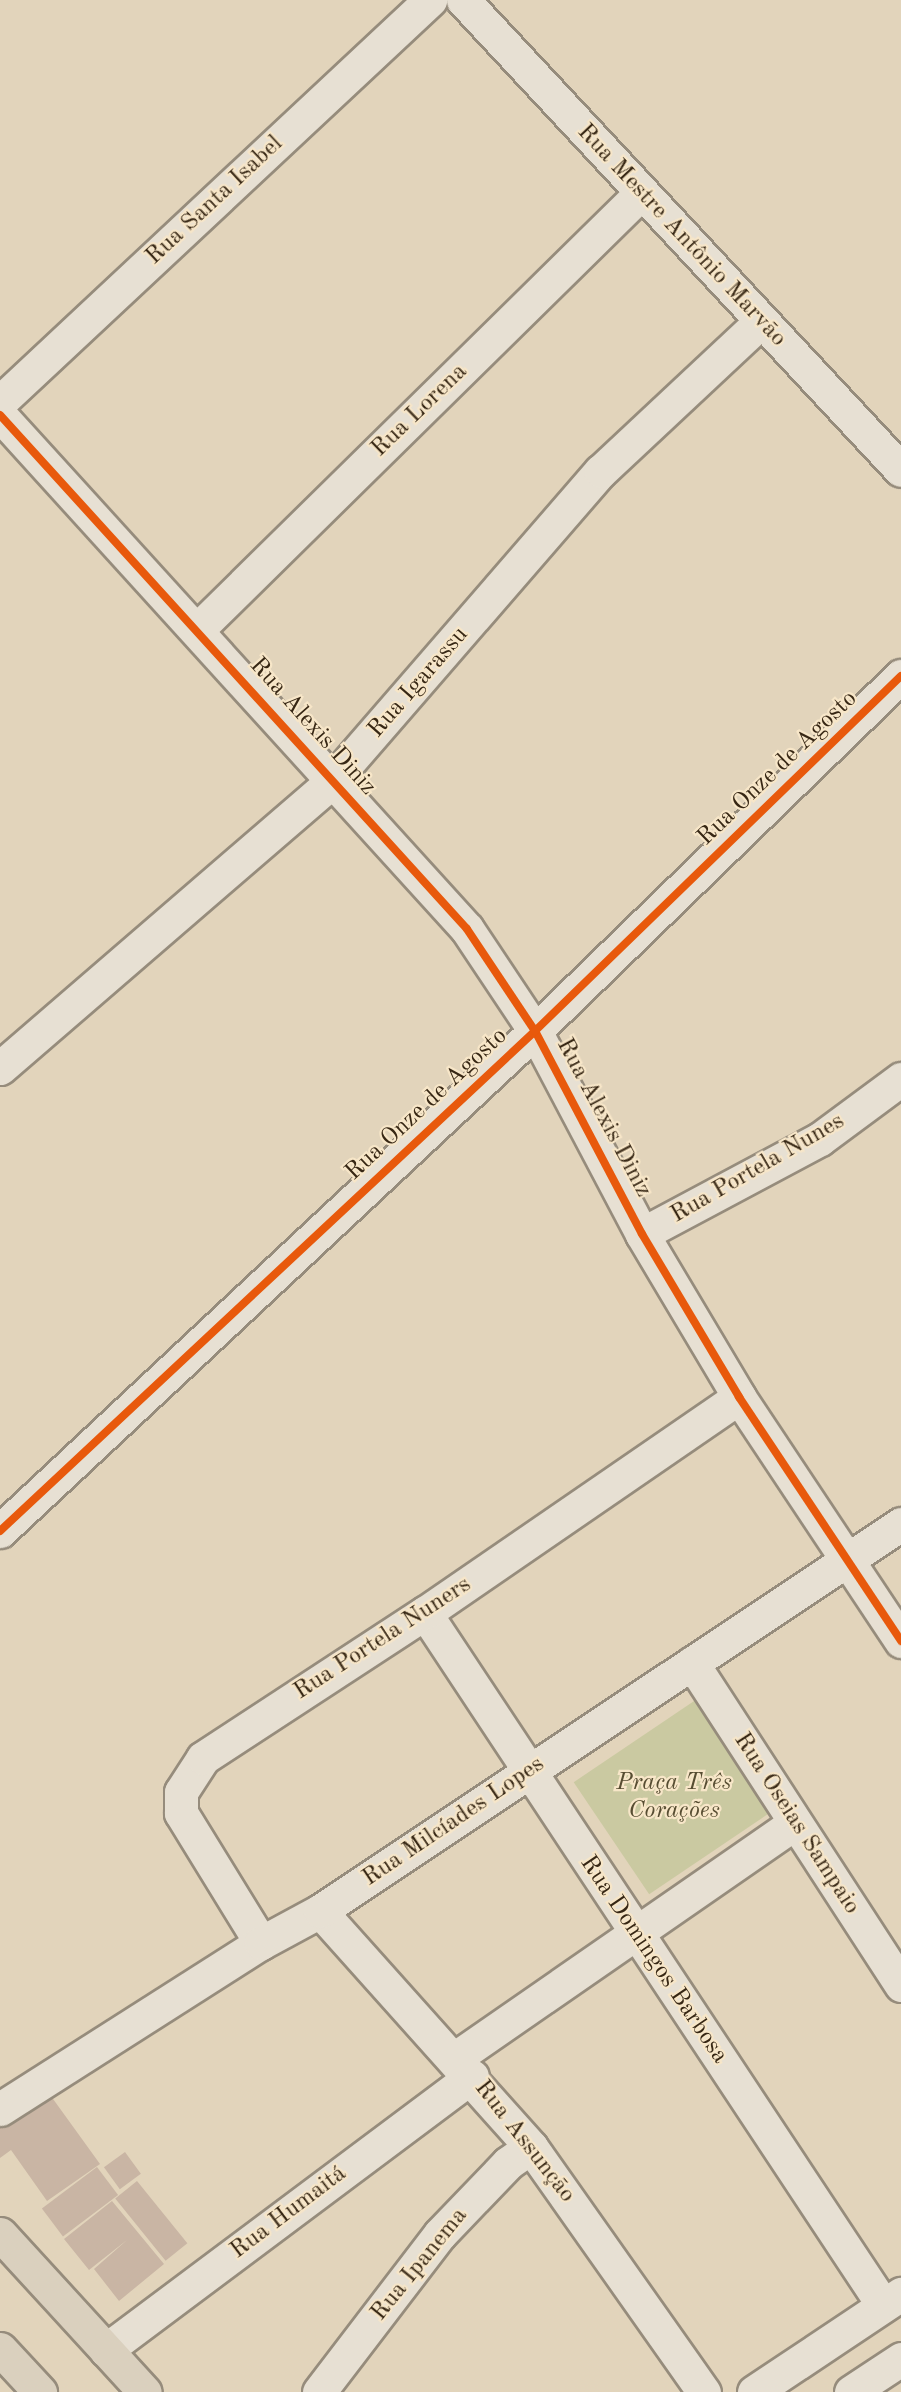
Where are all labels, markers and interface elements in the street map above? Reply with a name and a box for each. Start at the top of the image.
street label: Rua Mestre Antônio Marvão [570,119,792,353]
street label: Rua Santa Isabel [141,130,289,272]
street label: Rua Lorena [366,358,474,464]
street label: Rua Igarassu [363,621,475,745]
street label: Rua Alexis Diniz [243,652,381,802]
street label: Rua Onze de Agosto [692,685,864,853]
street label: Rua Onze de Agosto [340,1023,514,1187]
street label: Rua Alexis Diniz [549,1034,657,1202]
street label: Rua Portela Nunes [666,1108,850,1230]
street label: Rua Portela Nuners [289,1571,477,1707]
street label: Rua Oseias Sampaio [727,1728,865,1920]
street label: Rua Milcíades Lopes [358,1751,550,1893]
park label: Praça Três Corações [616,1770,732,1826]
street label: Rua Domingos Barbosa [573,1851,733,2069]
street label: Rua Assunção [467,2075,581,2209]
street label: Rua Humaitá [225,2160,353,2266]
street label: Rua Ipanema [366,2203,474,2327]

